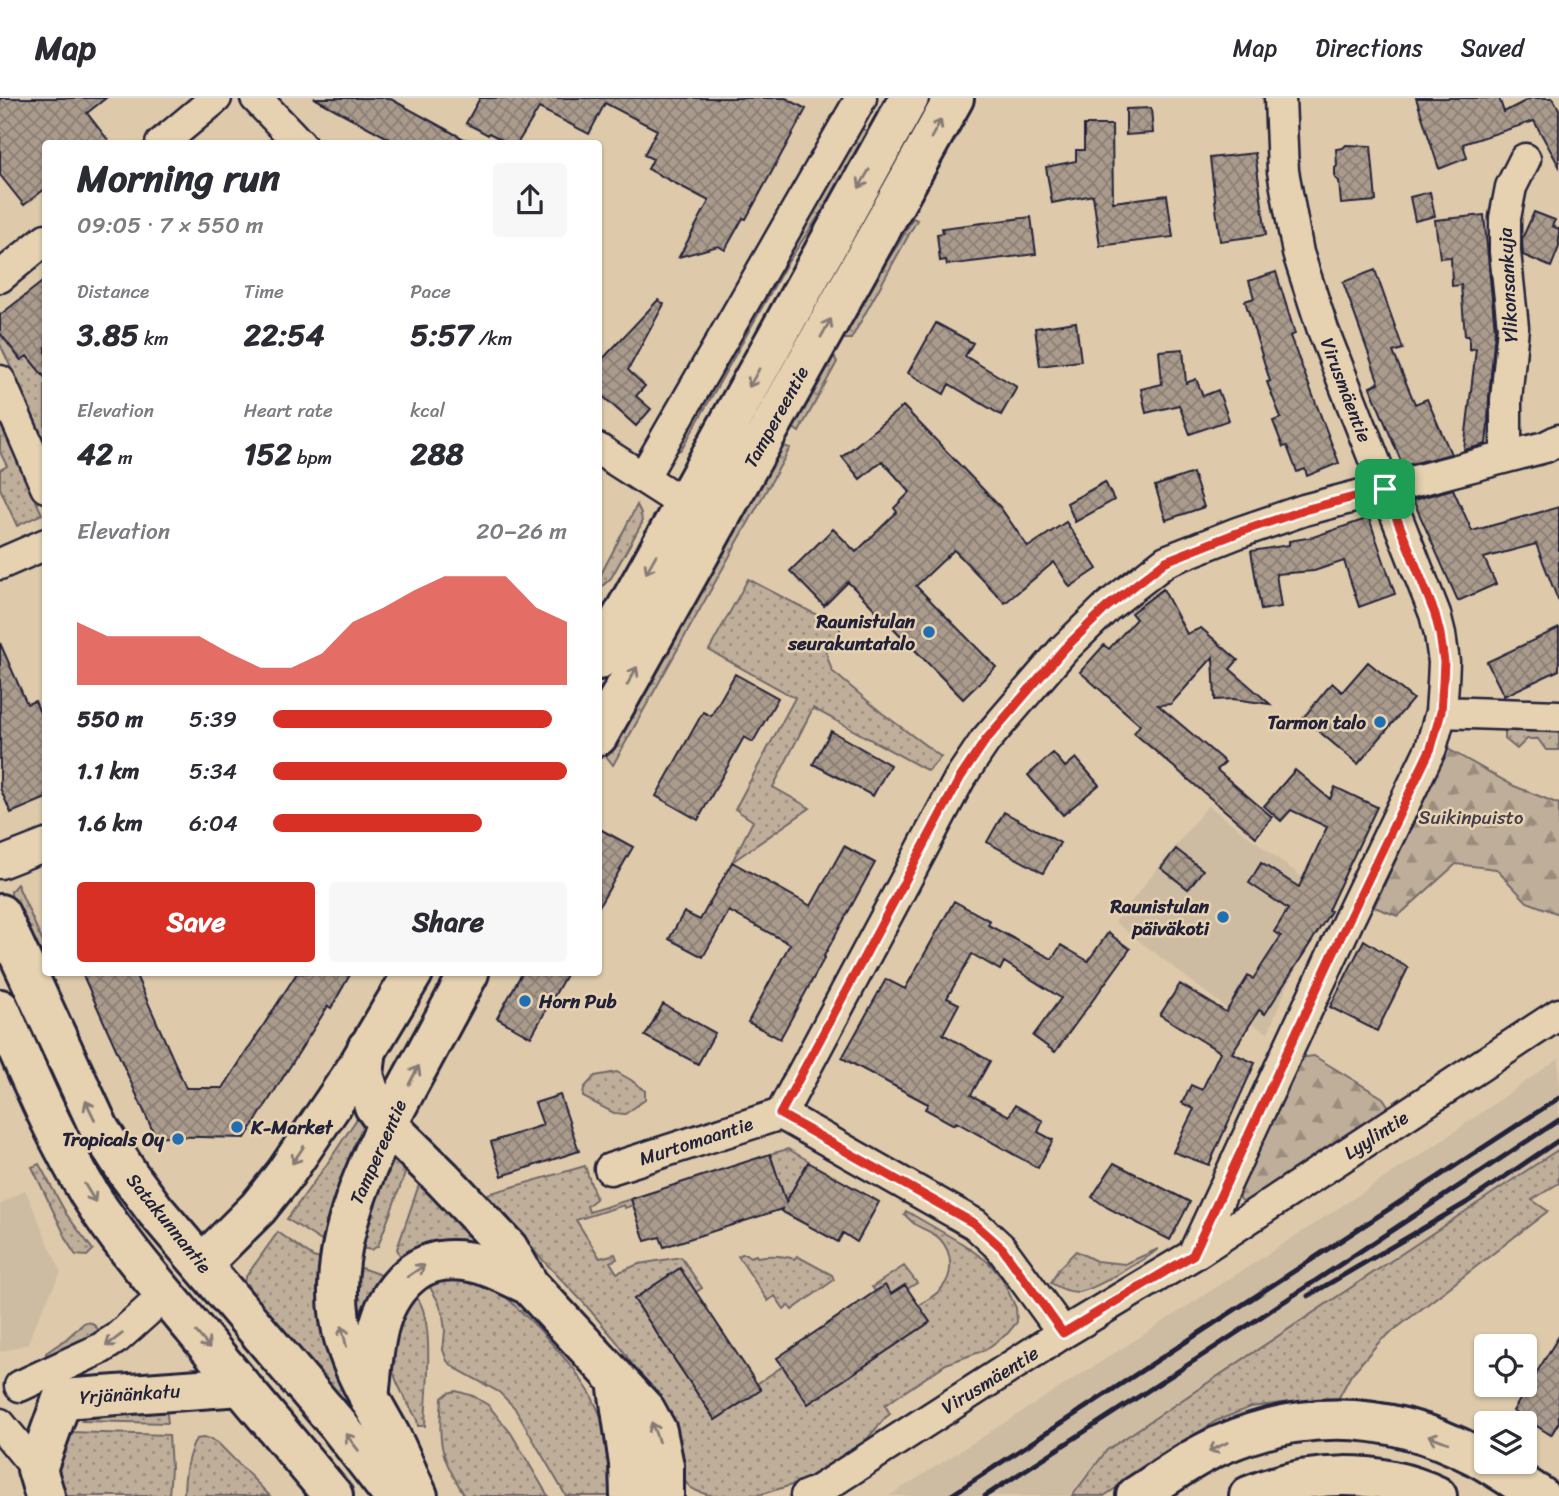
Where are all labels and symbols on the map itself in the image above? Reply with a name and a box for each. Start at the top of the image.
one-way arrow [929,120,943,140]
one-way arrow [857,168,870,189]
street label: Ylikonsankuja [1488,226,1527,343]
one-way arrow [820,318,833,339]
street label: Virusmäentie [1311,333,1381,448]
street label: Tampereentie [734,360,818,474]
one-way arrow [747,367,760,388]
pin [1355,459,1415,519]
one-way arrow [644,553,658,574]
place label: Raunistulan seurakuntatalo [787,605,916,660]
marker: Raunistulan seurakuntatalo [921,624,937,640]
one-way arrow [625,667,639,687]
place label: Tarmon talo [1267,706,1366,739]
marker: Tarmon talo [1372,714,1388,730]
park label: Suikinpuisto [1419,801,1523,834]
place label: Raunistulan päiväkoti [1109,890,1210,945]
marker: Raunistulan päiväkoti [1215,909,1231,925]
place label: Horn Pub [538,985,617,1018]
marker: Horn Pub [517,993,533,1009]
one-way arrow [407,1065,421,1086]
street label: Tampereentie [340,1094,416,1210]
one-way arrow [82,1100,96,1121]
street label: Lyylintie [1337,1102,1415,1168]
street label: Murtomaantie [635,1107,757,1175]
place label: K-Market [250,1111,334,1144]
marker: K-Market [229,1119,245,1135]
place label: Tropicals Oy [62,1123,165,1156]
marker: Tropicals Oy [170,1131,186,1147]
one-way arrow [291,1145,305,1164]
street label: Satakunnantie [118,1165,220,1281]
one-way arrow [83,1182,97,1202]
one-way arrow [406,1264,425,1279]
one-way arrow [337,1325,350,1348]
one-way arrow [195,1331,211,1349]
one-way arrow [105,1332,123,1347]
street label: Virusmäentie [935,1337,1046,1423]
street label: Yrjänänkatu [79,1374,181,1414]
one-way arrow [648,1422,660,1444]
one-way arrow [1427,1431,1449,1444]
one-way arrow [344,1433,359,1452]
one-way arrow [1207,1441,1228,1454]

